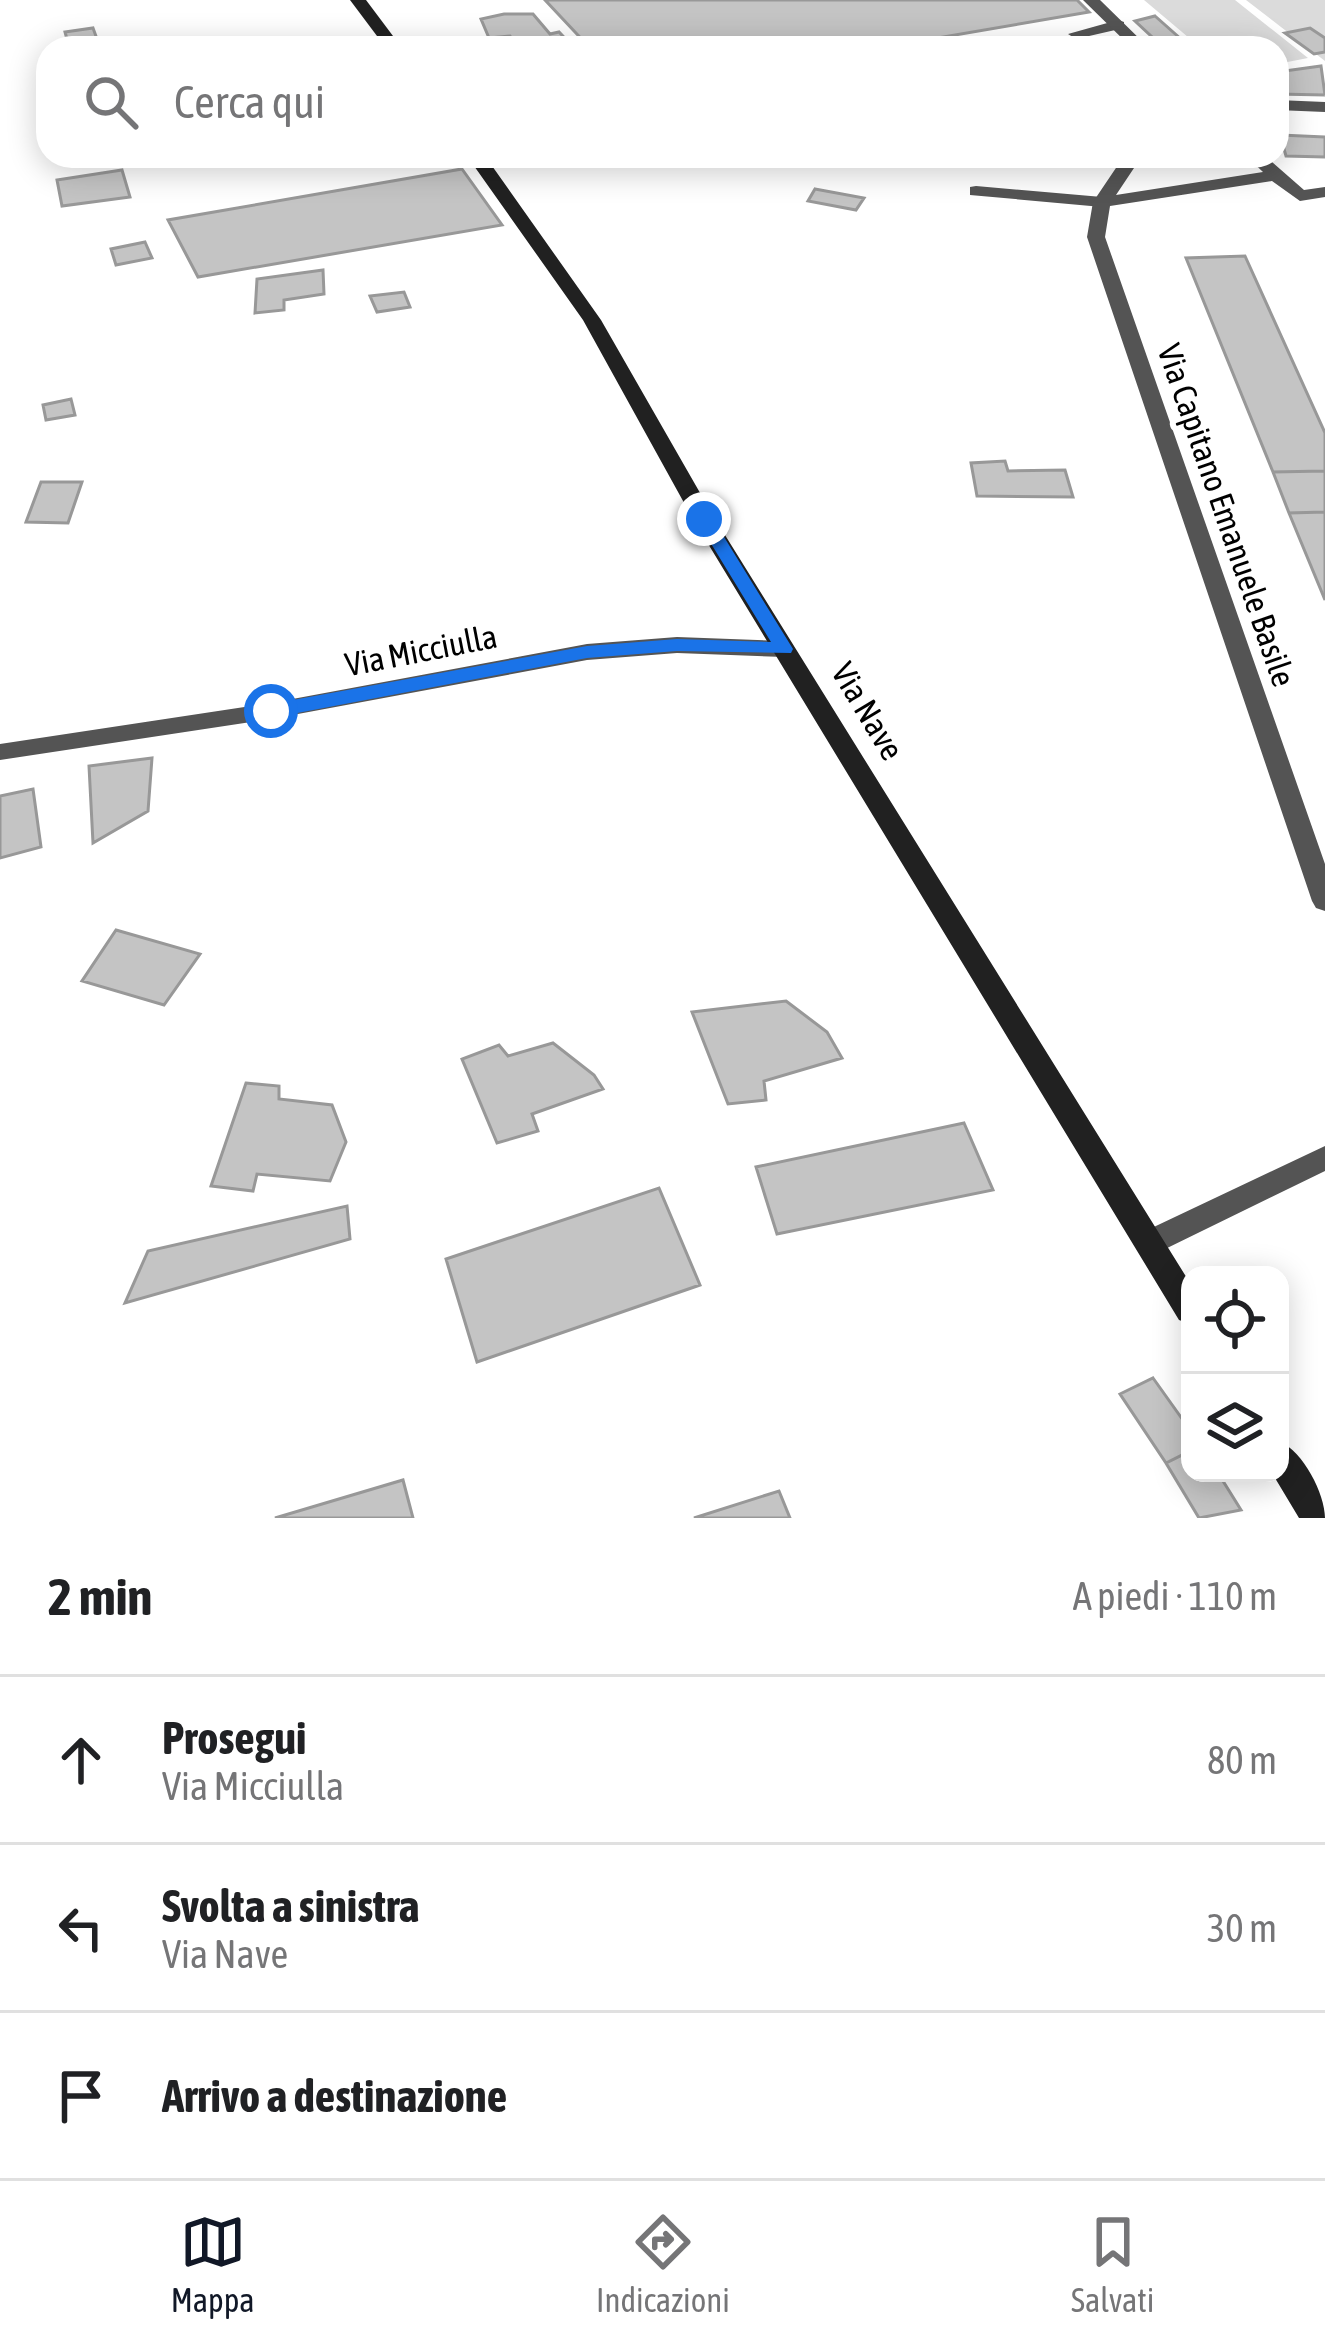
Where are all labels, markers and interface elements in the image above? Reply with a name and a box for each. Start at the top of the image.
search box [36,36,1289,168]
icon: search [78,69,144,135]
text: Cerca qui [174,76,325,128]
street label: Via Capitano Emanuele Basile [1151,339,1303,691]
route end [677,492,731,546]
street label: Via Micciulla [342,617,500,683]
street label: Via Nave [824,655,912,767]
route start [244,684,298,738]
map controls [1181,1266,1289,1482]
button: locate [1181,1266,1289,1374]
button: layers [1181,1374,1289,1482]
text: 2 min [48,1567,152,1626]
text: A piedi · 110 m [1073,1574,1277,1618]
text: Prosegui [162,1712,306,1764]
icon: ahead [48,1727,114,1793]
text: 80 m [1207,1738,1277,1782]
text: Via Micciulla [162,1764,344,1808]
text: Svolta a sinistra [162,1880,419,1932]
icon: left [48,1895,114,1961]
text: 30 m [1207,1906,1277,1950]
text: Via Nave [162,1932,288,1976]
icon: arrive [48,2063,114,2129]
text: Arrivo a destinazione [162,2070,507,2122]
tab: Mappa [171,2209,255,2319]
tab: Indicazioni [596,2209,730,2319]
tab: Salvati [1071,2209,1154,2319]

